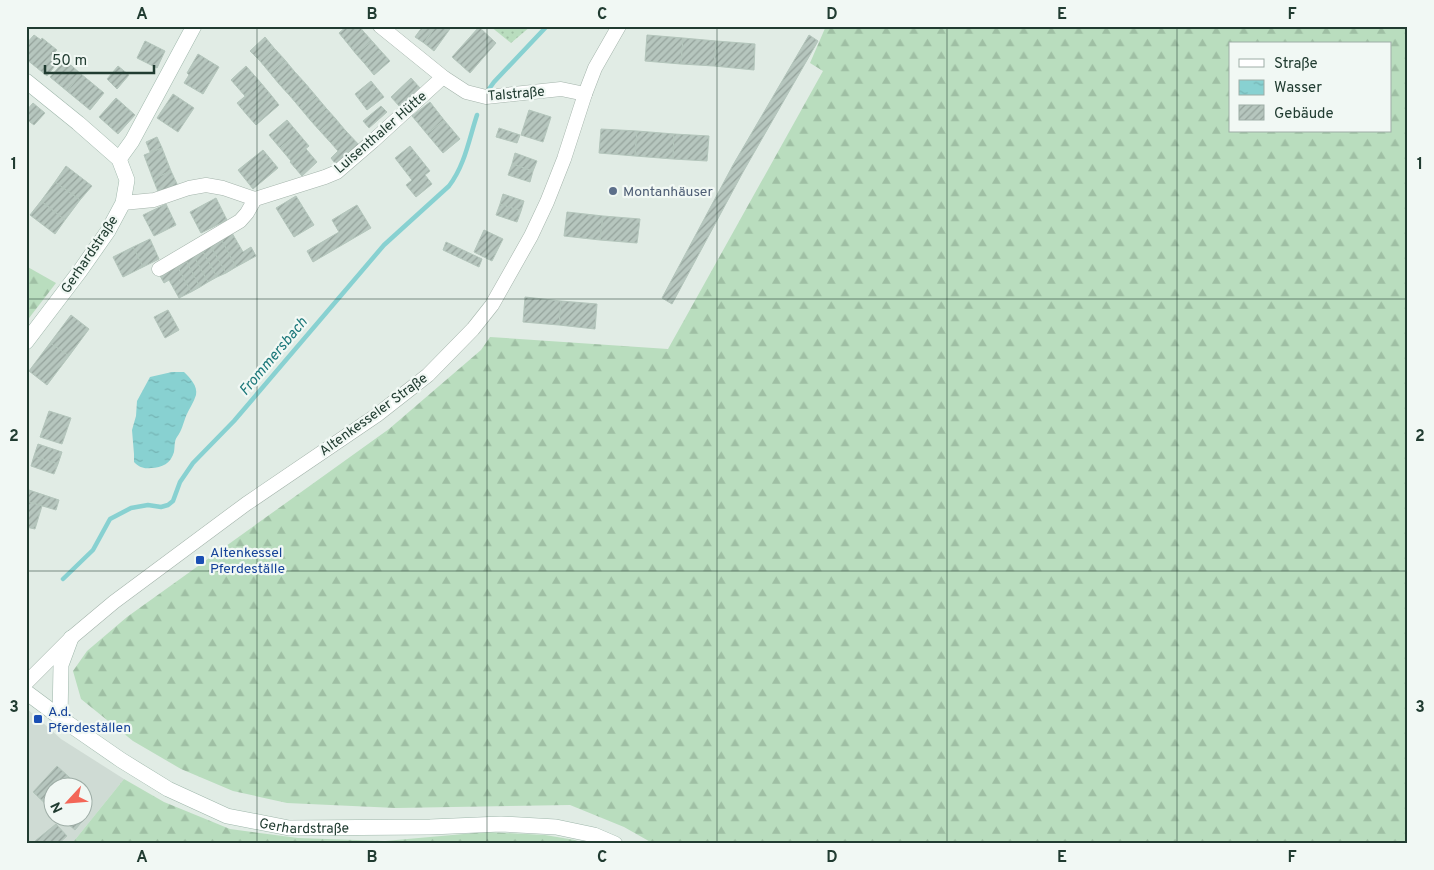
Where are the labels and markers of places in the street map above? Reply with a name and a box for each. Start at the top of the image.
place label: Montanhäuser [623,184,714,201]
marker: Montanhäuser [607,185,619,197]
place label: Altenkessel Pferdeställe [210,545,285,578]
marker: Altenkessel Pferdeställe [194,554,206,566]
place label: A.d. Pferdeställen [48,704,131,737]
marker: A.d. Pferdeställen [32,713,44,725]

